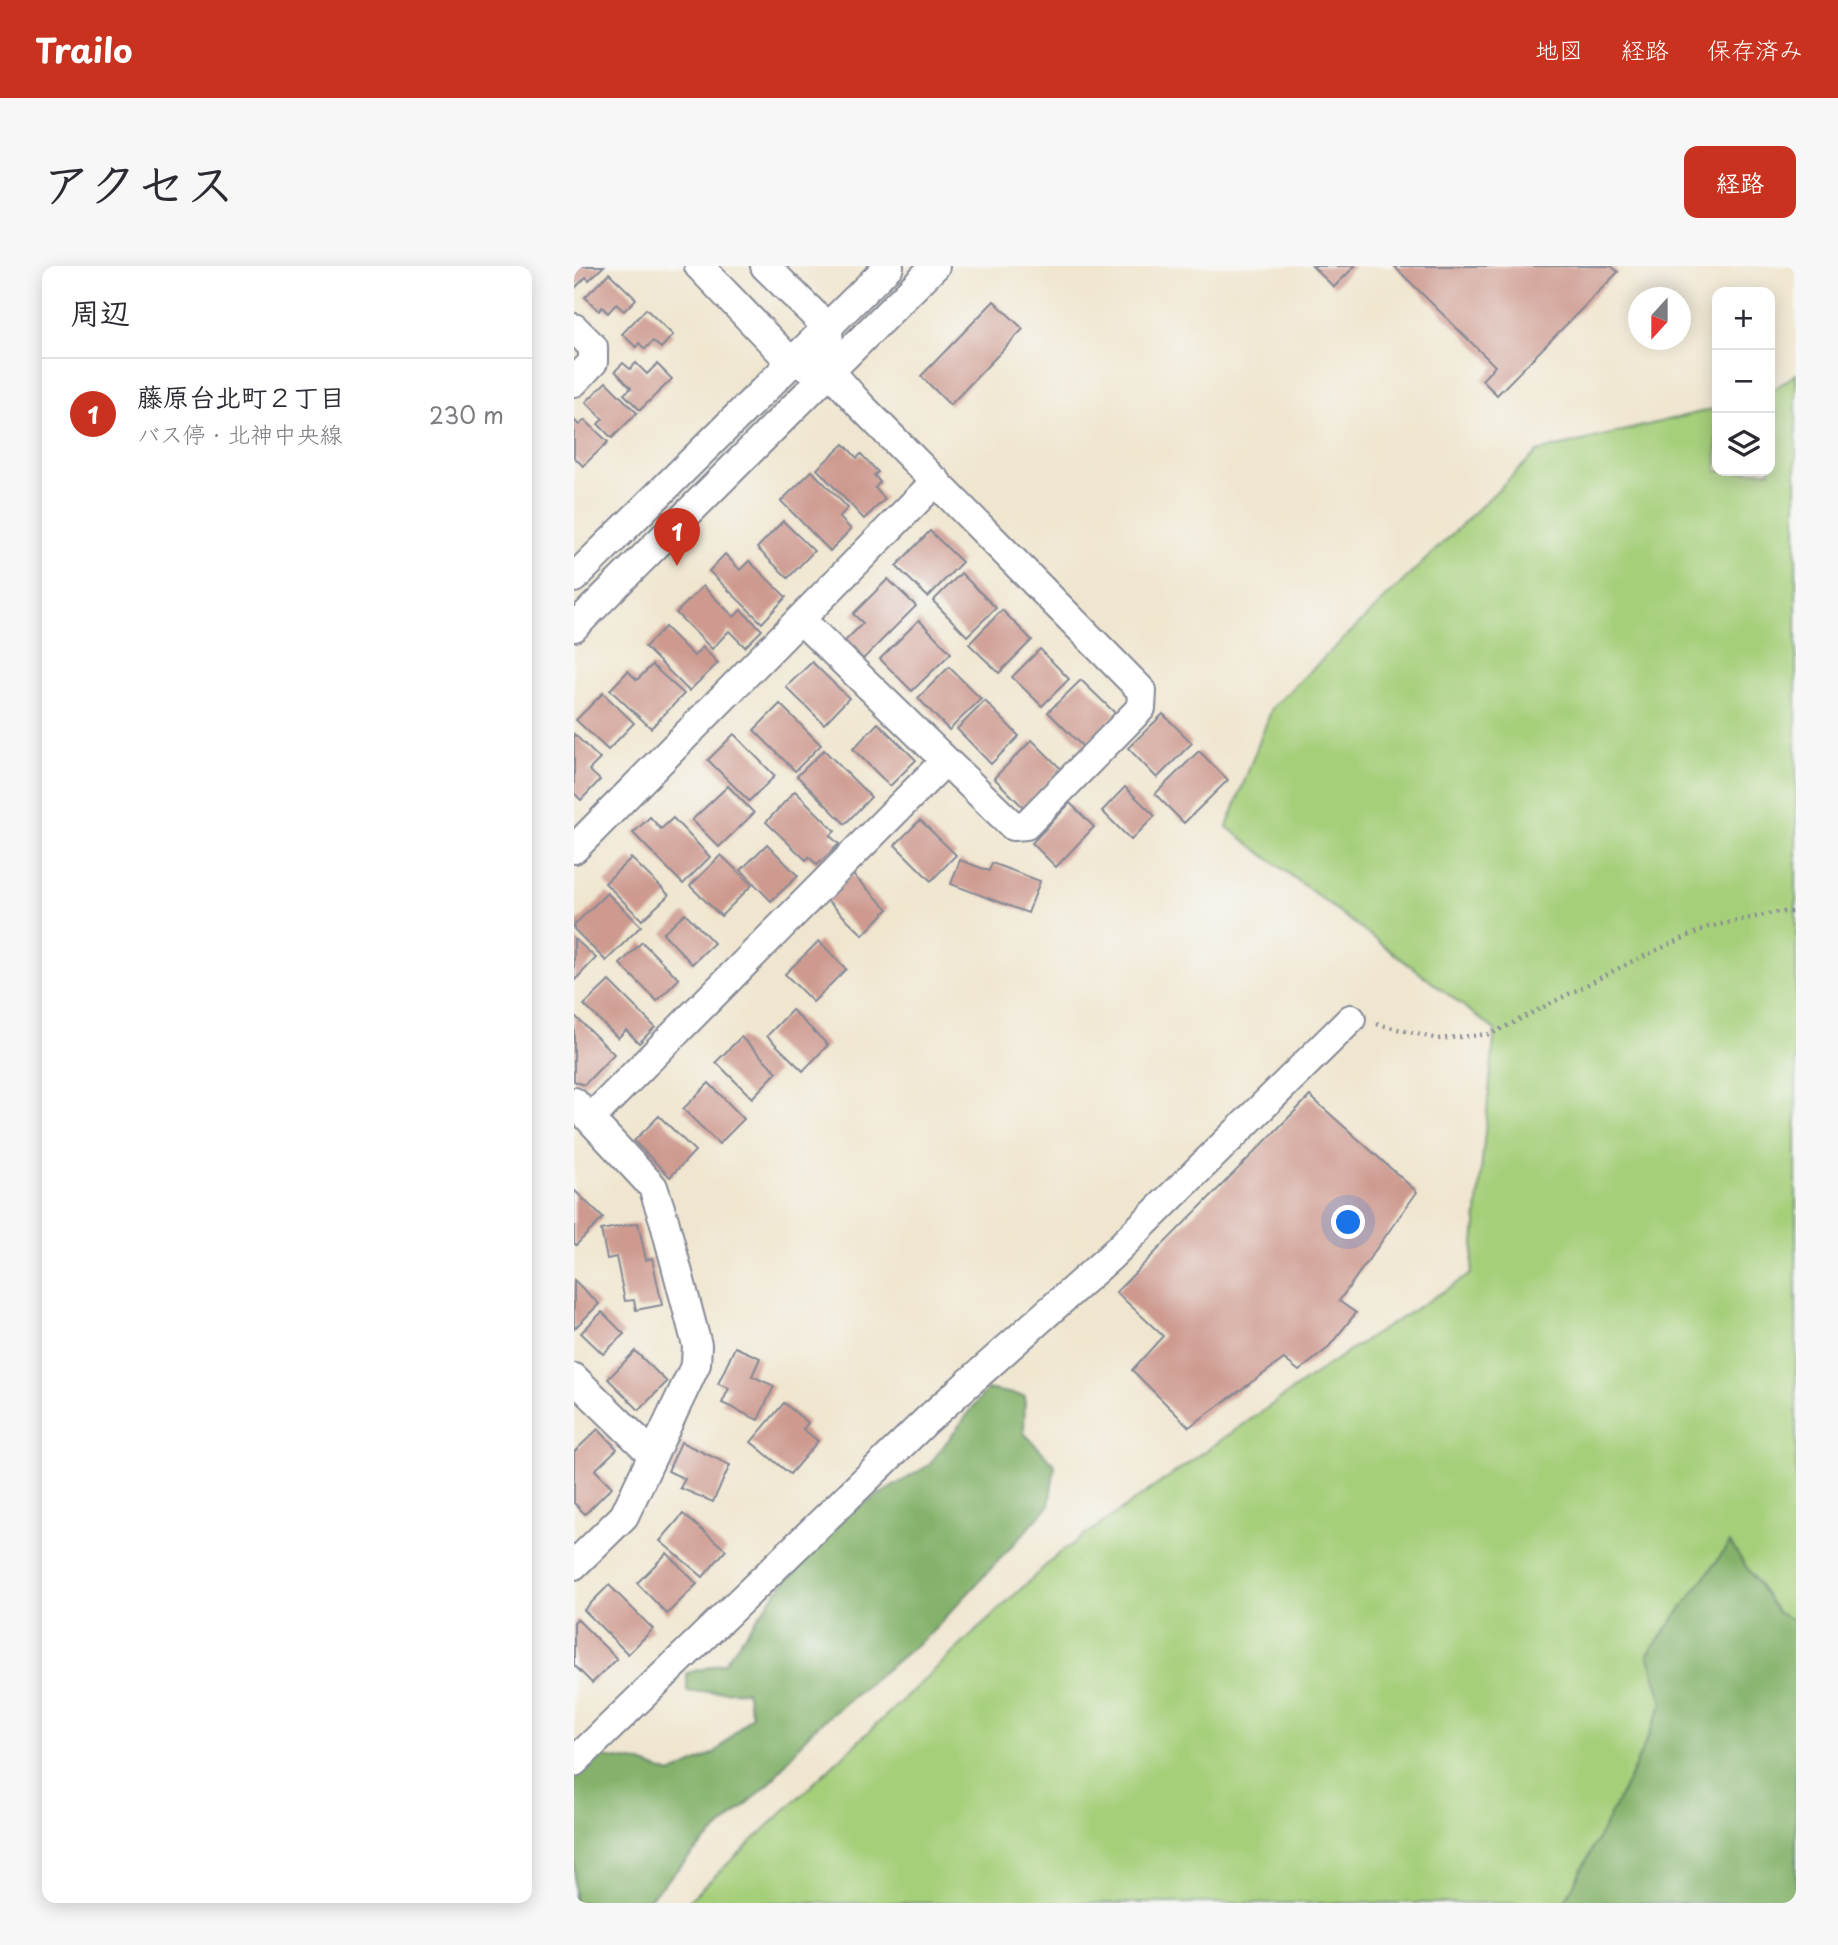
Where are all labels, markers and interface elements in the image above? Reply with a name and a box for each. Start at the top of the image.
text: Trailo [35,24,132,74]
text: 地図 [1535,31,1583,67]
text: 経路 [1621,31,1669,67]
text: 保存済み [1707,31,1803,67]
text: アクセス [42,145,235,219]
button: 経路 [1684,146,1796,218]
north arrow [1628,287,1691,350]
map controls [1712,287,1775,476]
button: + [1712,287,1775,350]
text: 周辺 [70,289,130,334]
button: − [1712,350,1775,413]
text: 藤原台北町２丁目 [137,377,345,416]
text: 1 [88,397,99,432]
text: 230 m [429,397,504,432]
button: layers [1712,413,1775,476]
text: バス停 · 北神中央線 [137,416,343,451]
pin: 1 [654,508,700,566]
your location [1331,1205,1365,1239]

